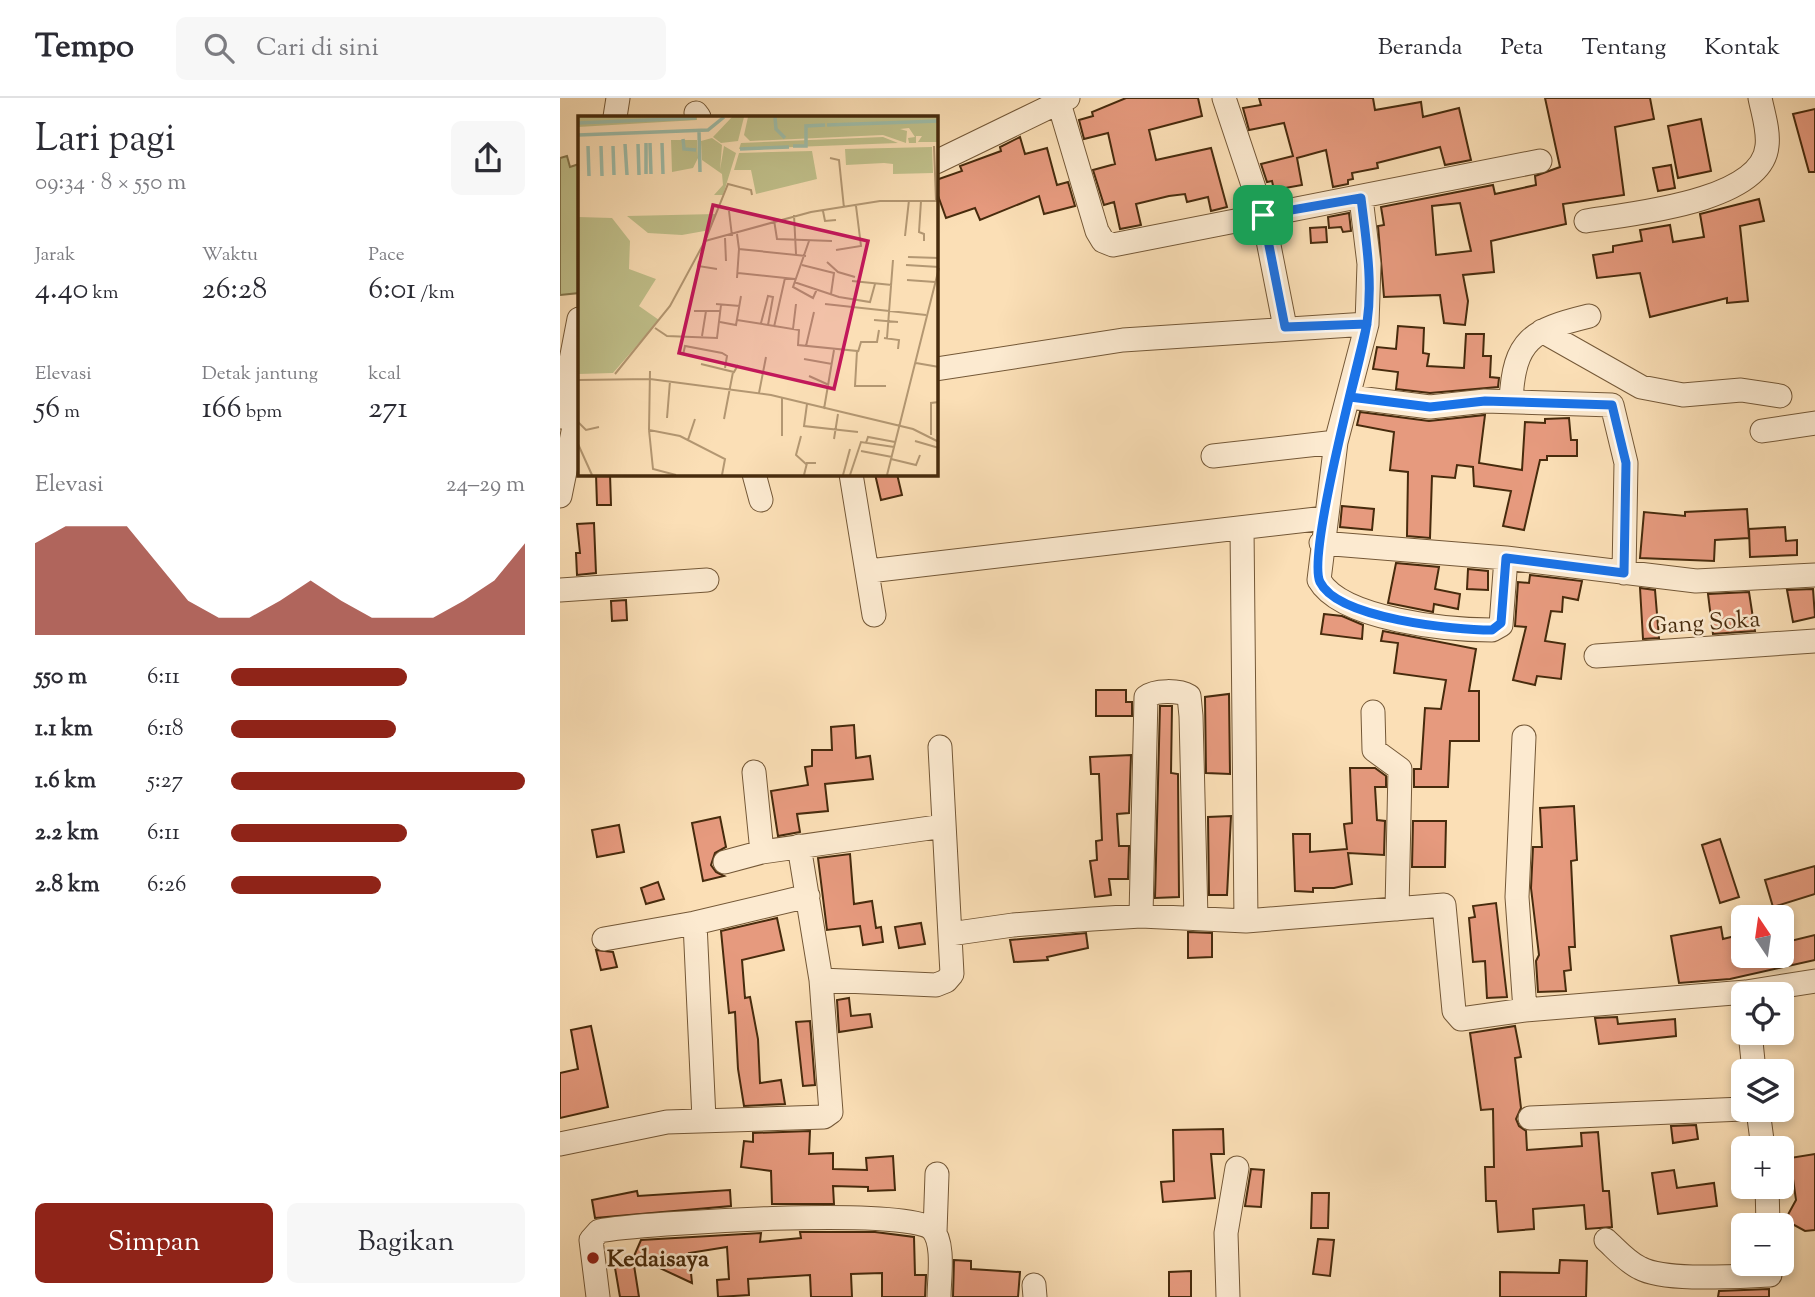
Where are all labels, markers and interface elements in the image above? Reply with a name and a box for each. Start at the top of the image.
search box [176,17,666,80]
text: Tempo [35,24,134,72]
icon: search [200,29,238,67]
text: Cari di sini [256,30,379,67]
text: Beranda [1378,31,1463,65]
text: Peta [1501,31,1543,65]
text: Tentang [1581,31,1666,65]
text: Kontak [1704,31,1780,65]
text: Lari pagi [35,114,175,168]
inset map [578,116,938,476]
button: share [451,121,525,195]
text: 09:34 · 8 × 550 m [35,167,186,200]
pin [1233,185,1293,245]
icon: arrive [1244,196,1282,234]
text: Jarak [35,242,75,269]
text: Waktu [202,242,258,269]
text: Pace [368,242,405,269]
text: 4.40 [35,269,88,312]
text: 26:28 [202,269,267,312]
text: 6:01 [368,269,416,312]
text: km [88,280,119,307]
text: /km [416,280,455,307]
text: Elevasi [35,361,92,388]
text: Detak jantung [202,361,318,388]
text: kcal [368,361,401,388]
text: 56 [35,388,60,431]
text: 166 [202,388,242,431]
text: 271 [368,388,408,431]
text: m [60,399,80,426]
text: bpm [242,399,282,426]
text: Elevasi [35,469,104,502]
text: 24–29 m [446,469,525,502]
street label: Gang Soka [1647,603,1762,645]
text: 550 m [35,661,87,694]
text: 6:11 [147,661,180,694]
text: 1.1 km [35,713,93,746]
text: 6:18 [147,713,184,746]
text: 1.6 km [35,765,96,798]
text: 5:27 [147,765,183,798]
text: 2.2 km [35,817,99,850]
text: 6:11 [147,817,180,850]
text: 2.8 km [35,869,100,902]
text: 6:26 [147,869,186,902]
north arrow [1731,905,1794,968]
map controls [1731,905,1794,1276]
button: locate [1731,982,1794,1045]
button: layers [1731,1059,1794,1122]
button: + [1731,1136,1794,1199]
button: Simpan [35,1203,273,1283]
button: Bagikan [287,1203,525,1283]
button: − [1731,1213,1794,1276]
place label: Kedaisaya [607,1243,710,1277]
marker: Kedaisaya [585,1250,601,1266]

